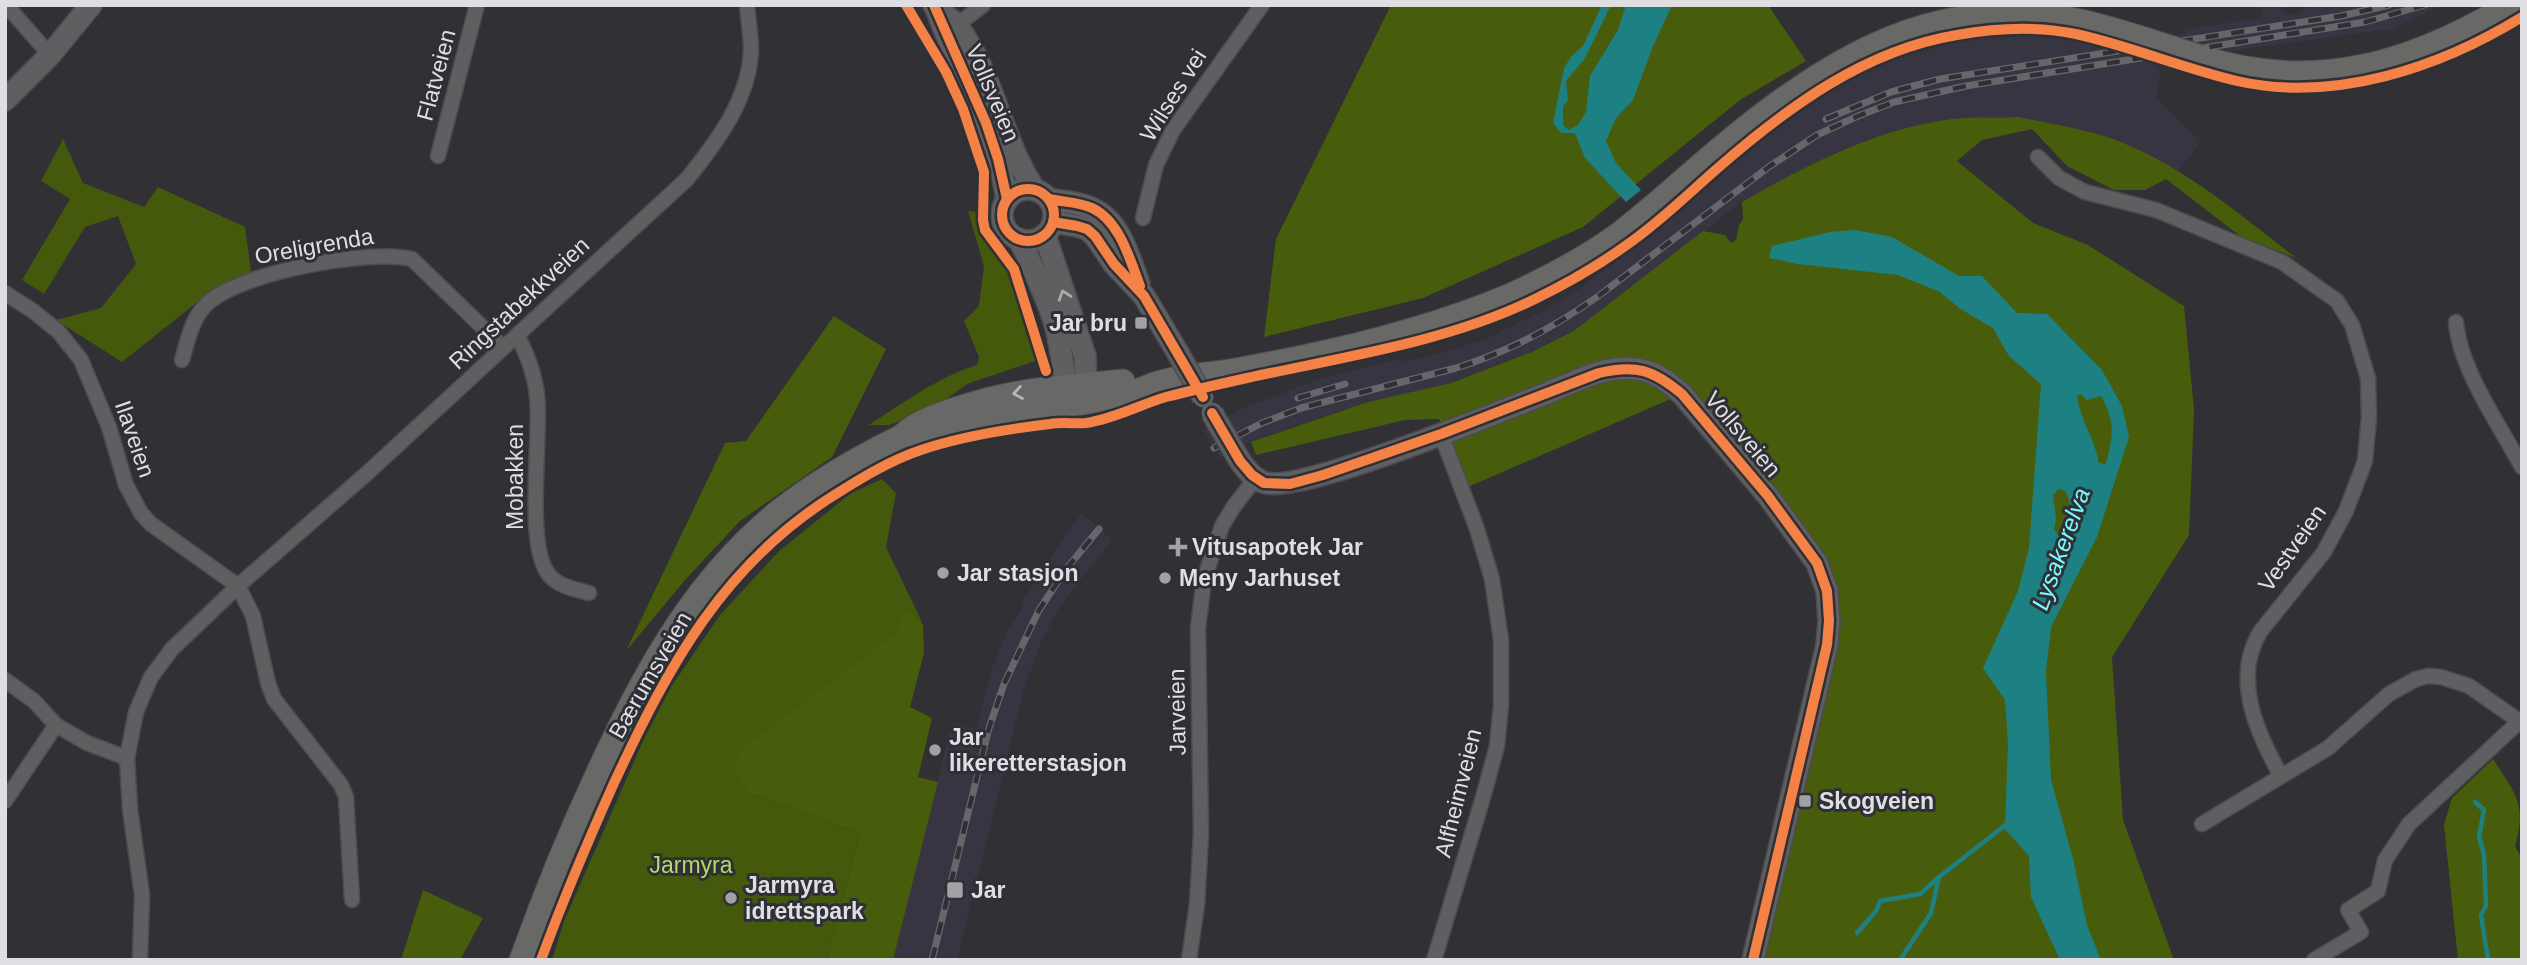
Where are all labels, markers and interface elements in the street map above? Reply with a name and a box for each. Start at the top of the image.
street label: Flatveien [411,27,461,123]
street label: Vollsveien [961,40,1025,146]
street label: Wilses vei [1135,44,1211,146]
street label: Oreligrenda [253,223,376,269]
street label: Ringstabekkveien [444,232,594,374]
one-way arrow [1058,289,1072,301]
place label: Jar bru [1049,310,1127,336]
marker: Jar bru [1133,315,1149,331]
one-way arrow [1012,385,1024,400]
street label: Vollsveien [1700,386,1786,482]
street label: Ilaveien [110,397,160,481]
street label: Mobakken [502,424,528,530]
water label: Lysakerelva [2026,484,2095,613]
street label: Vestveien [2253,500,2331,596]
place label: Vitusapotek Jar [1192,534,1363,560]
marker: Vitusapotek Jar [1170,539,1186,555]
place label: Jar stasjon [957,560,1078,586]
marker: Jar stasjon [935,565,951,581]
place label: Meny Jarhuset [1179,565,1340,591]
marker: Meny Jarhuset [1157,570,1173,586]
street label: Bærumsveien [603,607,697,743]
street label: Jarveien [1163,668,1191,756]
place label: Jar likeretterstasjon [949,724,1127,776]
street label: Alfheimveien [1429,726,1487,860]
marker: Jar likeretterstasjon [927,742,943,758]
place label: Skogveien [1819,788,1934,814]
marker: Skogveien [1797,793,1813,809]
park label: Jarmyra [649,852,733,878]
place label: Jarmyra idrettspark [745,872,864,924]
place label: Jar [971,877,1006,903]
marker: Jar [945,880,965,900]
marker: Jarmyra idrettspark [723,890,739,906]

